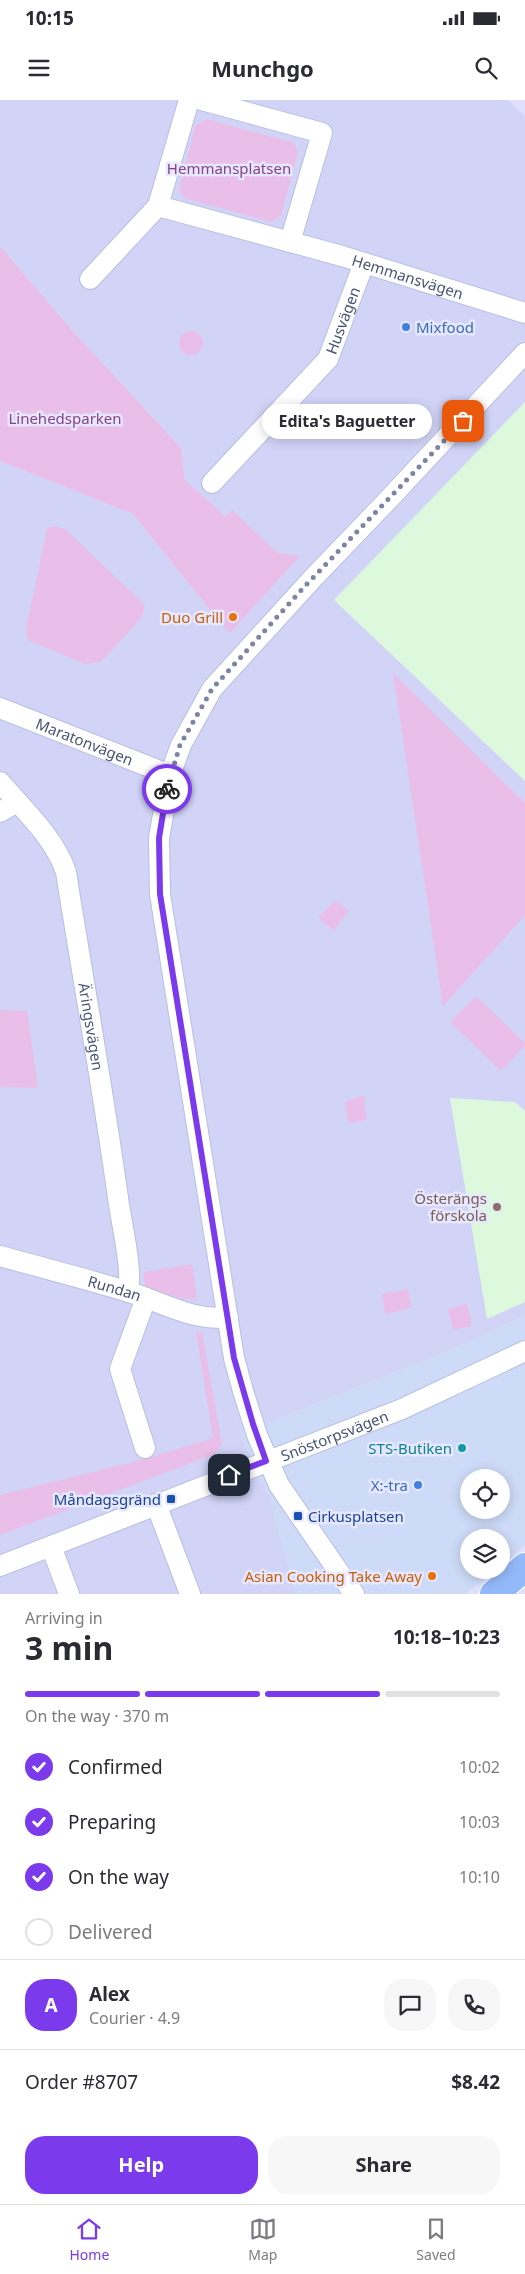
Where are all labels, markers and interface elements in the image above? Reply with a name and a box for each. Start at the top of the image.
text: 10:15 [25,5,74,31]
text: Munchgo [211,53,314,83]
icon: menu [25,54,53,82]
icon: search [472,54,500,82]
park label: Hemmansplatsen [167,158,291,178]
street label: Hemmansvägen [350,250,466,303]
street label: Husvägen [321,284,364,357]
place label: Mixfood [416,317,474,337]
marker: Mixfood [400,321,412,333]
pin [442,400,484,442]
callout: Edita's Baguetter [263,404,433,438]
icon: bag [449,407,477,435]
park label: Linehedsparken [8,408,122,428]
text: Edita's Baguetter [278,410,416,432]
place label: Duo Grill [161,607,223,627]
marker: Duo Grill [227,611,239,623]
street label: Maratonvägen [33,713,136,770]
courier [142,764,192,814]
icon: bike [153,775,181,803]
street label: Äringsvägen [74,981,108,1072]
place label: Österängs förskola [414,1188,487,1225]
marker: Österängs förskola [491,1201,503,1213]
street label: Rundan [86,1271,144,1305]
street label: Snöstorpsvägen [278,1405,391,1465]
place label: STS-Butiken [368,1438,452,1458]
marker: STS-Butiken [456,1442,468,1454]
pin [208,1454,250,1496]
icon: home [215,1461,243,1489]
map controls [460,1469,510,1579]
button: locate [460,1469,510,1519]
place label: X:-tra [371,1475,408,1495]
marker: X:-tra [412,1479,424,1491]
place label: Måndagsgränd [54,1489,161,1509]
marker: Måndagsgränd [165,1493,177,1505]
place label: Cirkusplatsen [308,1506,404,1526]
marker: Cirkusplatsen [292,1510,304,1522]
button: layers [460,1529,510,1579]
place label: Asian Cooking Take Away [245,1566,422,1586]
marker: Asian Cooking Take Away [426,1570,438,1582]
text: Arriving in [25,1607,103,1629]
text: 10:18–10:23 [393,1624,500,1650]
text: 3 min [25,1626,113,1669]
text: On the way · 370 m [25,1705,169,1727]
icon: check [25,1753,53,1781]
text: Confirmed [68,1754,163,1780]
text: 10:02 [459,1756,500,1778]
icon: check [25,1808,53,1836]
text: Preparing [68,1809,156,1835]
text: 10:03 [459,1811,500,1833]
icon: check [25,1863,53,1891]
text: On the way [68,1864,169,1890]
text: 10:10 [459,1866,500,1888]
text: Delivered [68,1919,153,1945]
button: chat [384,1979,436,2031]
button: phone [448,1979,500,2031]
text: Alex [89,1981,130,2007]
text: A [44,1992,58,2018]
text: Courier · 4.9 [89,2007,180,2029]
text: Order #8707 [25,2069,138,2095]
text: $8.42 [451,2069,500,2095]
button: Help [25,2136,258,2194]
button: Share [268,2136,500,2194]
tab: Home [69,2215,109,2264]
tab: Map [248,2215,277,2264]
tab: Saved [416,2215,456,2264]

